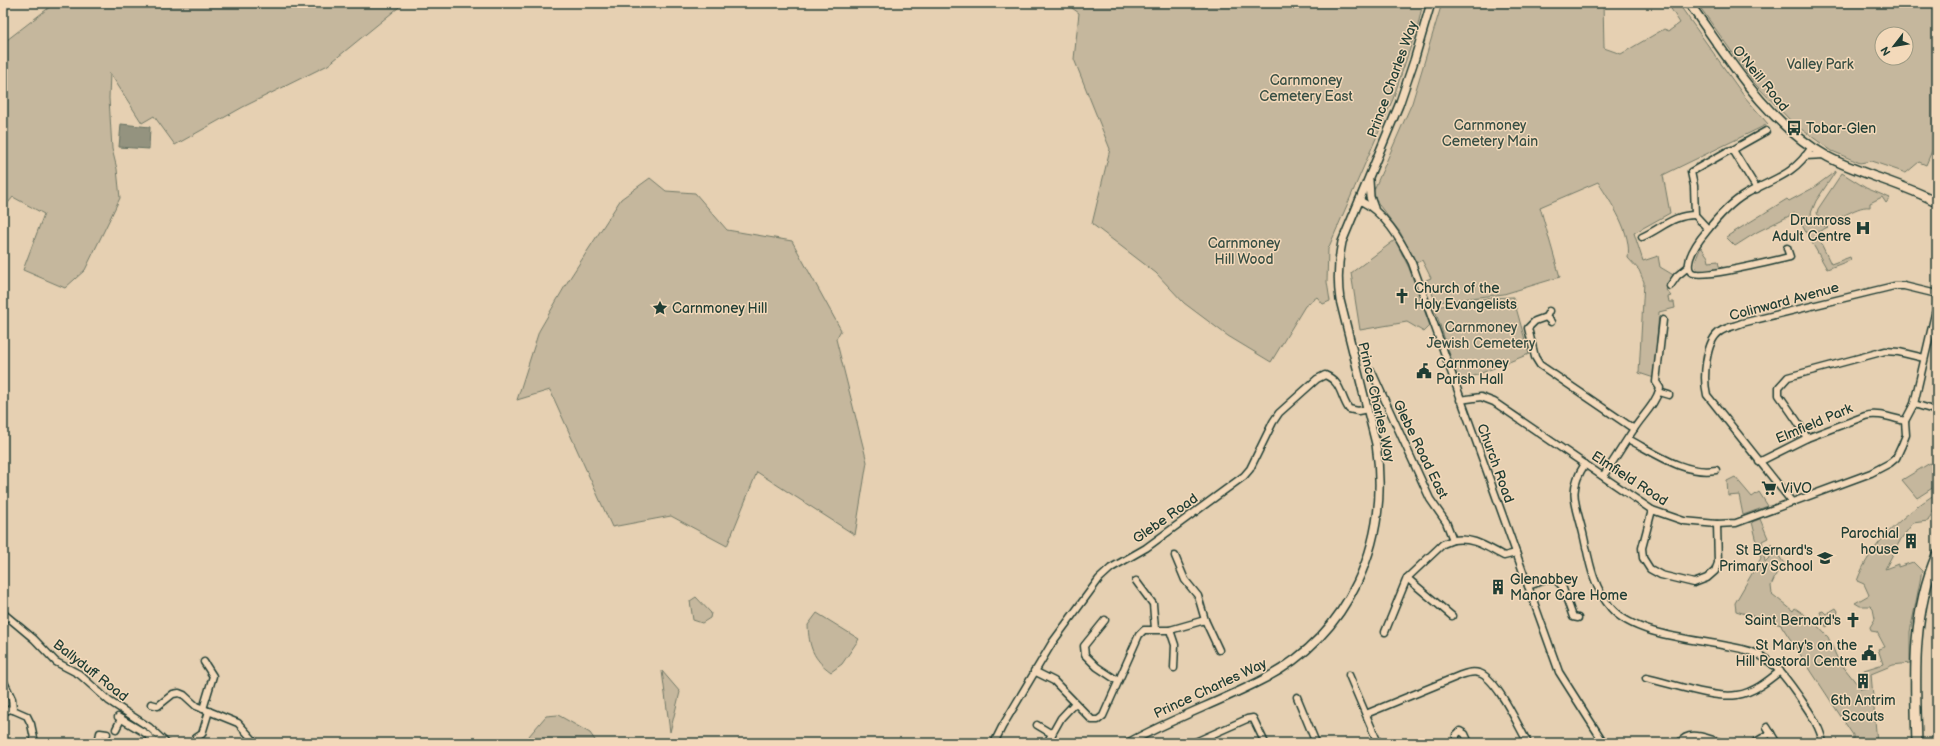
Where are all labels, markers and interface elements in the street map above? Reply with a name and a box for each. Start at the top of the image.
street label: Prince Charles Way [1363,18,1422,140]
north arrow [1874,26,1914,66]
street label: O'Neill Road [1729,42,1792,115]
text: N [1878,44,1894,58]
park label: Valley Park [1786,56,1854,73]
park label: Carnmoney Cemetery East [1259,72,1354,105]
park label: Carnmoney Cemetery Main [1442,117,1538,150]
bus stop icon: Tobar-Glen [1785,119,1803,137]
place label: Tobar-Glen [1806,120,1876,137]
place label: Drumross Adult Centre [1772,212,1851,245]
hospital icon: Drumross Adult Centre [1854,219,1872,237]
park label: Carnmoney Hill Wood [1208,235,1281,268]
street label: Colinward Avenue [1727,279,1841,324]
place label: Church of the Holy Evangelists [1414,280,1517,313]
church icon: Church of the Holy Evangelists [1393,287,1411,305]
place icon: Carnmoney Hill [651,299,669,317]
place label: Carnmoney Hill [672,300,767,317]
park label: Carnmoney Jewish Cemetery [1427,319,1536,352]
street label: Prince Charles Way [1354,340,1399,465]
place label: Carnmoney Parish Hall [1436,355,1509,388]
public building icon: Carnmoney Parish Hall [1415,362,1433,380]
street label: Glebe Road East [1389,397,1452,502]
street label: Elmfield Park [1773,400,1855,447]
street label: Church Road [1473,421,1518,505]
street label: Elmfield Road [1588,447,1671,509]
supermarket icon: ViVO [1760,479,1778,497]
place label: ViVO [1781,480,1812,497]
street label: Glebe Road [1129,490,1201,547]
place label: Parochial house [1841,525,1899,558]
building icon: Parochial house [1902,532,1920,550]
place label: St Bernard's Primary School [1719,542,1813,575]
school or university icon: St Bernard's Primary School [1816,549,1834,567]
place label: Glenabbey Manor Care Home [1510,571,1628,604]
building icon: Glenabbey Manor Care Home [1489,578,1507,596]
church icon: Saint Bernard's [1844,611,1862,629]
place label: Saint Bernard's [1745,612,1841,629]
street label: Ballyduff Road [50,636,132,705]
place label: St Mary's on the Hill Pastoral Centre [1735,637,1857,670]
public building icon: St Mary's on the Hill Pastoral Centre [1860,644,1878,662]
street label: Prince Charles Way [1151,654,1270,722]
building icon: 6th Antrim Scouts [1854,672,1872,690]
place label: 6th Antrim Scouts [1830,692,1896,725]

